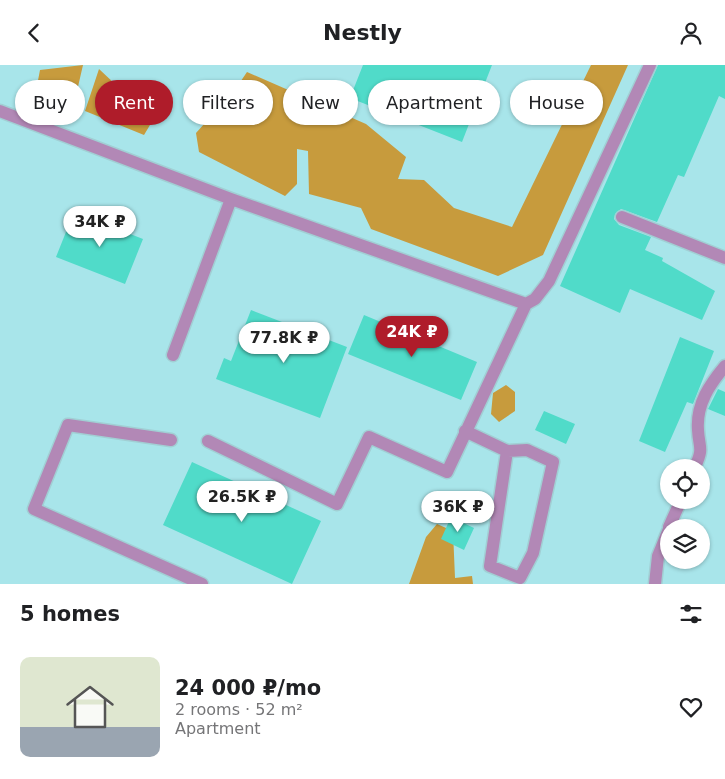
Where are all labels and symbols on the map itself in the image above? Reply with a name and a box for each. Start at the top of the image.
pin: 34K ₽ [65,205,135,248]
pin: 24K ₽ [377,315,447,358]
pin: 77.8K ₽ [238,321,330,364]
pin: 26.5K ₽ [196,481,288,523]
pin: 36K ₽ [423,491,493,533]

